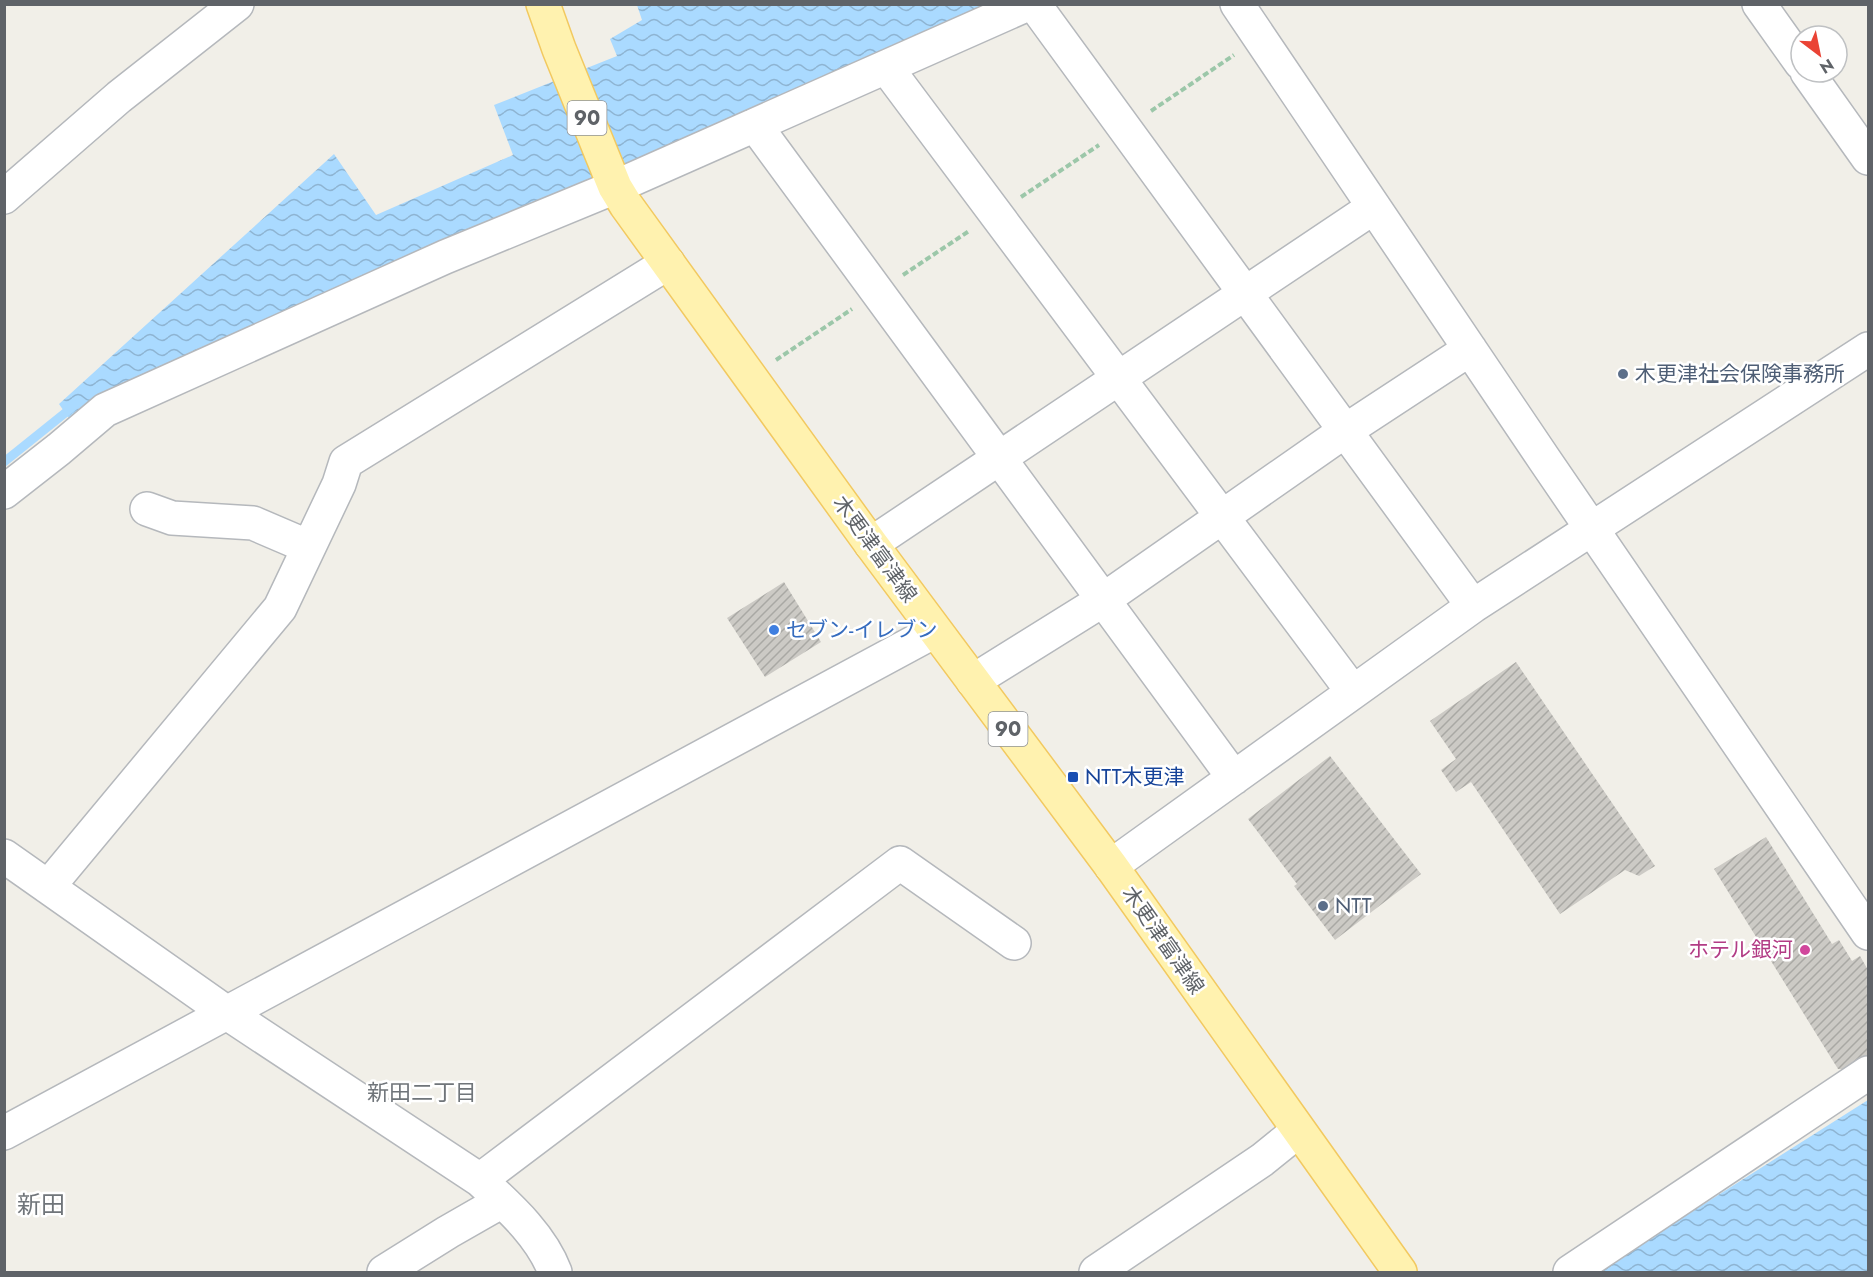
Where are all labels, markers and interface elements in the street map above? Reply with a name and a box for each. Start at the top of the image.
north arrow [1789,24,1849,84]
text: N [1815,53,1838,79]
road number: 90 [568,101,606,135]
place label: 木更津社会保険事務所 [1635,359,1845,389]
marker: 木更津社会保険事務所 [1616,367,1630,381]
street label: 木更津富津線 [826,489,924,609]
place label: セブン-イレブン [786,615,937,645]
marker: セブン-イレブン [767,623,781,637]
road number: 90 [988,712,1028,746]
place label: NTT木更津 [1085,762,1184,792]
marker: NTT木更津 [1066,770,1080,784]
street label: 木更津富津線 [1115,880,1211,1000]
place label: NTT [1335,891,1372,921]
marker: NTT [1316,899,1330,913]
place label: ホテル銀河 [1688,935,1793,965]
marker: ホテル銀河 [1798,943,1812,957]
district label: 新田二丁目 [367,1076,477,1108]
district label: 新田 [17,1187,65,1222]

